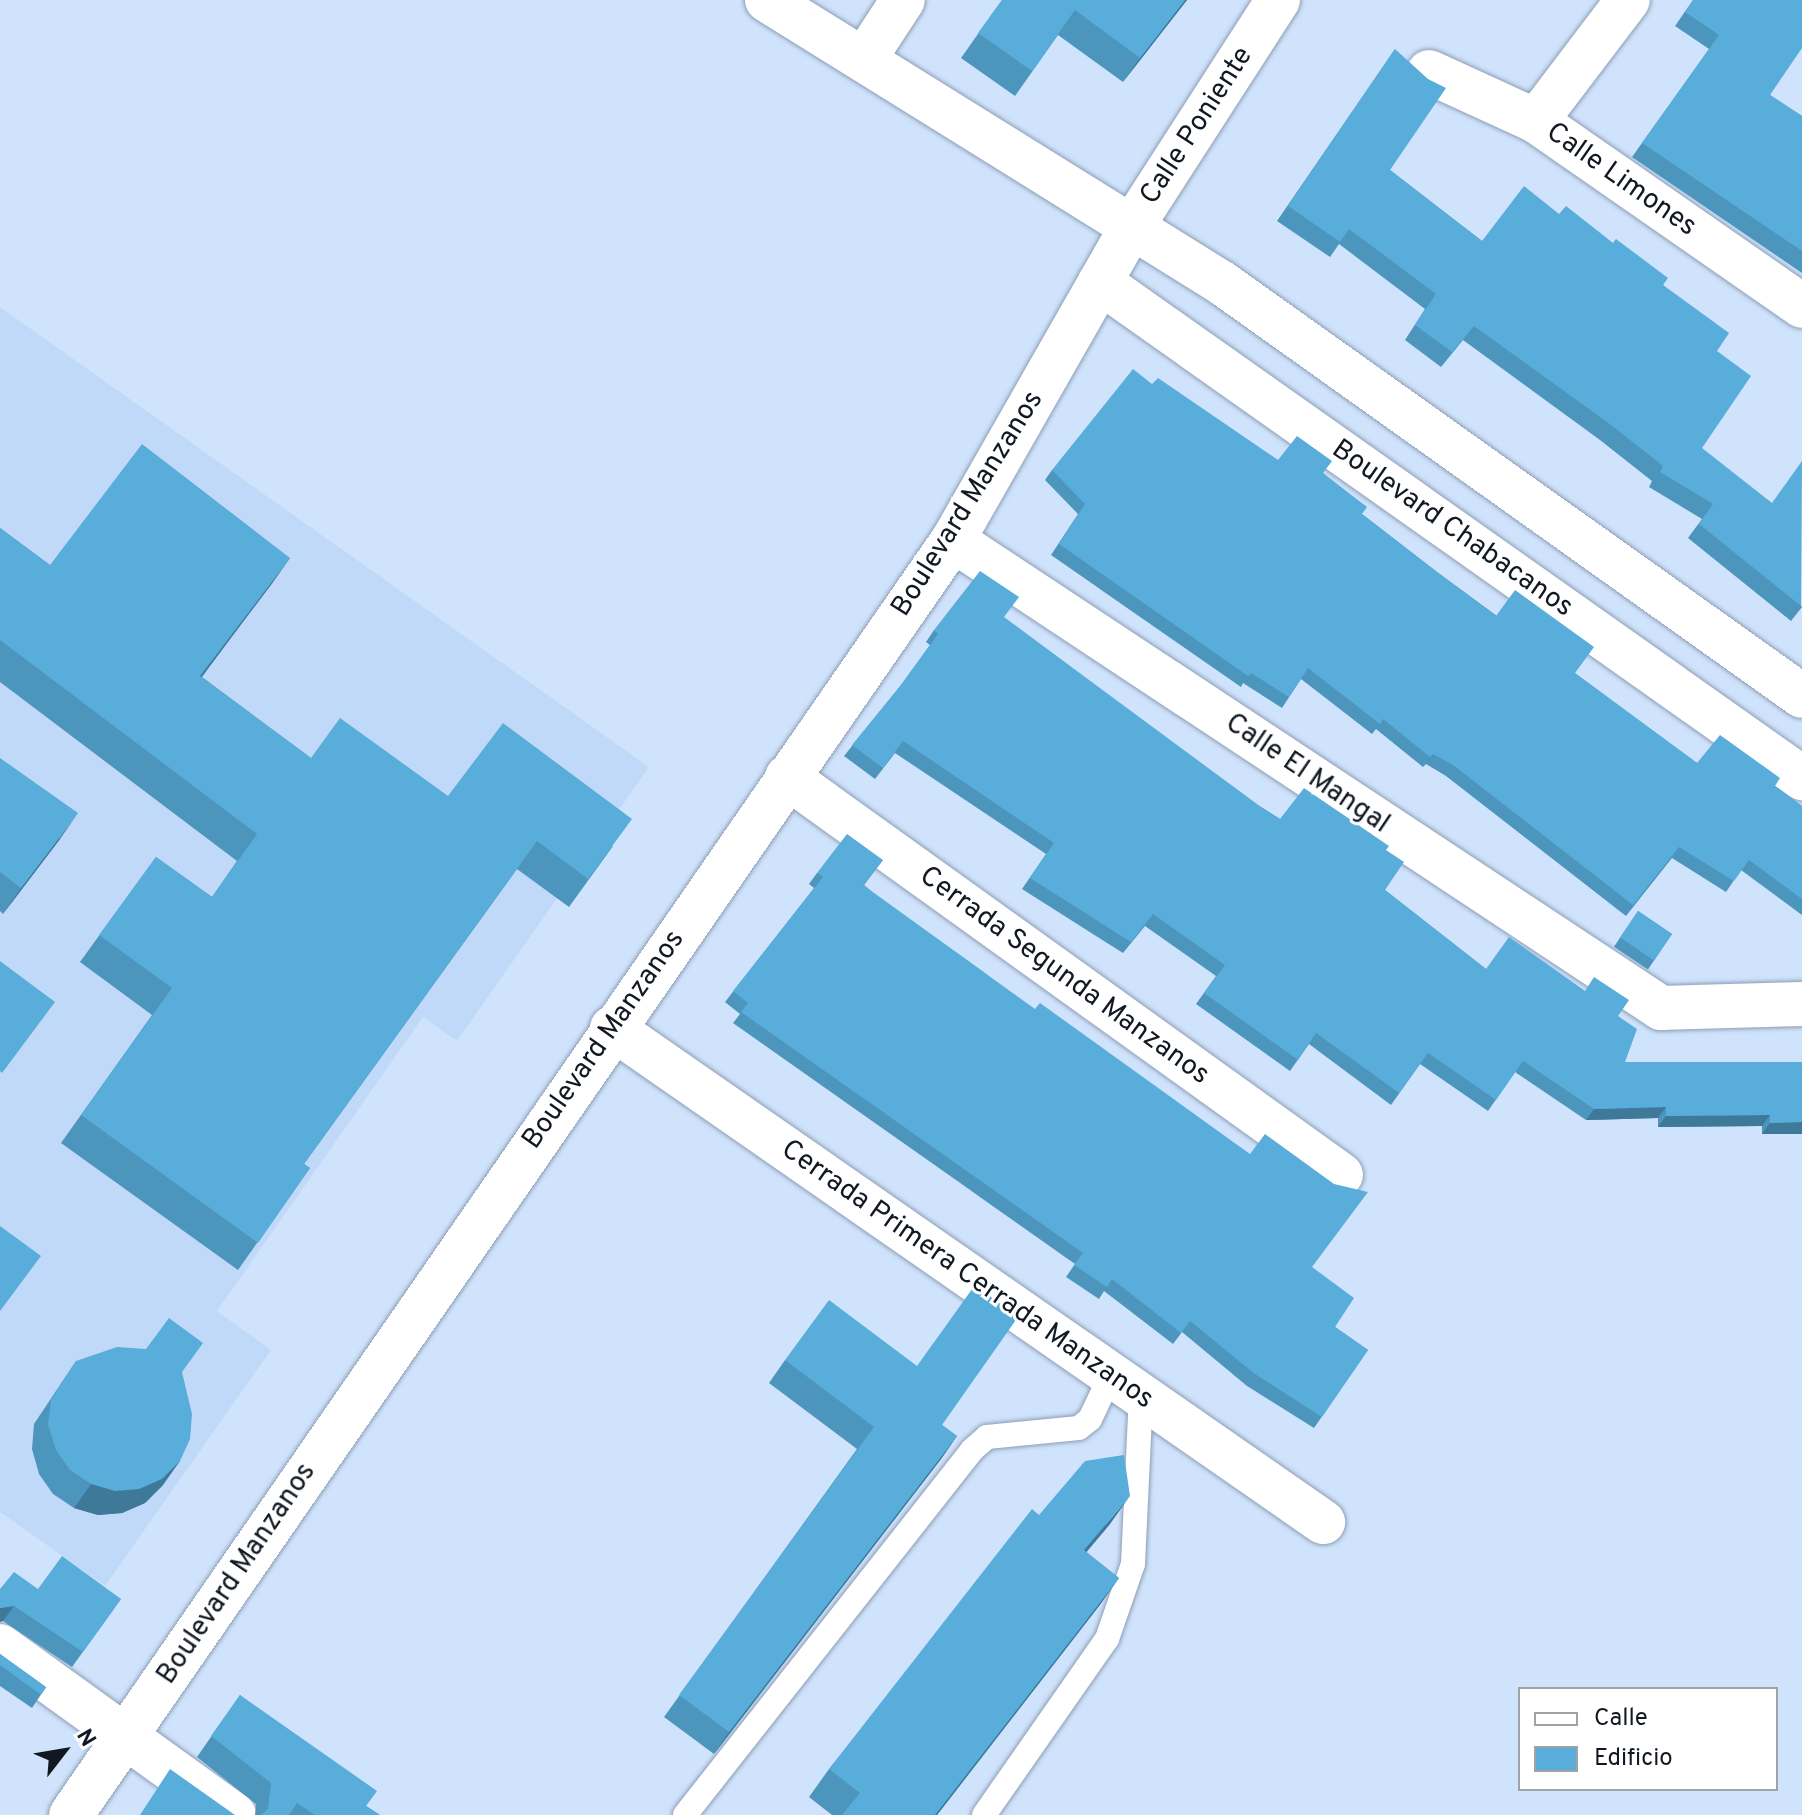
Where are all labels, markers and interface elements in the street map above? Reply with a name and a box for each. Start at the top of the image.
street label: Calle Poniente [1134,41,1260,211]
street label: Calle Limones [1539,116,1703,244]
street label: Boulevard Manzanos [885,385,1051,623]
street label: Boulevard Chabacanos [1325,433,1579,625]
street label: Calle El Mangal [1219,707,1395,841]
street label: Cerrada Segunda Manzanos [913,860,1215,1092]
street label: Boulevard Manzanos [516,924,692,1156]
street label: Cerrada Primera Cerrada Manzanos [774,1133,1160,1417]
street label: Boulevard Manzanos [150,1457,324,1691]
legend [1518,1687,1778,1791]
text: Calle [1594,1704,1648,1734]
north arrow [24,1711,104,1791]
text: N [69,1725,101,1752]
text: Edificio [1594,1744,1673,1774]

